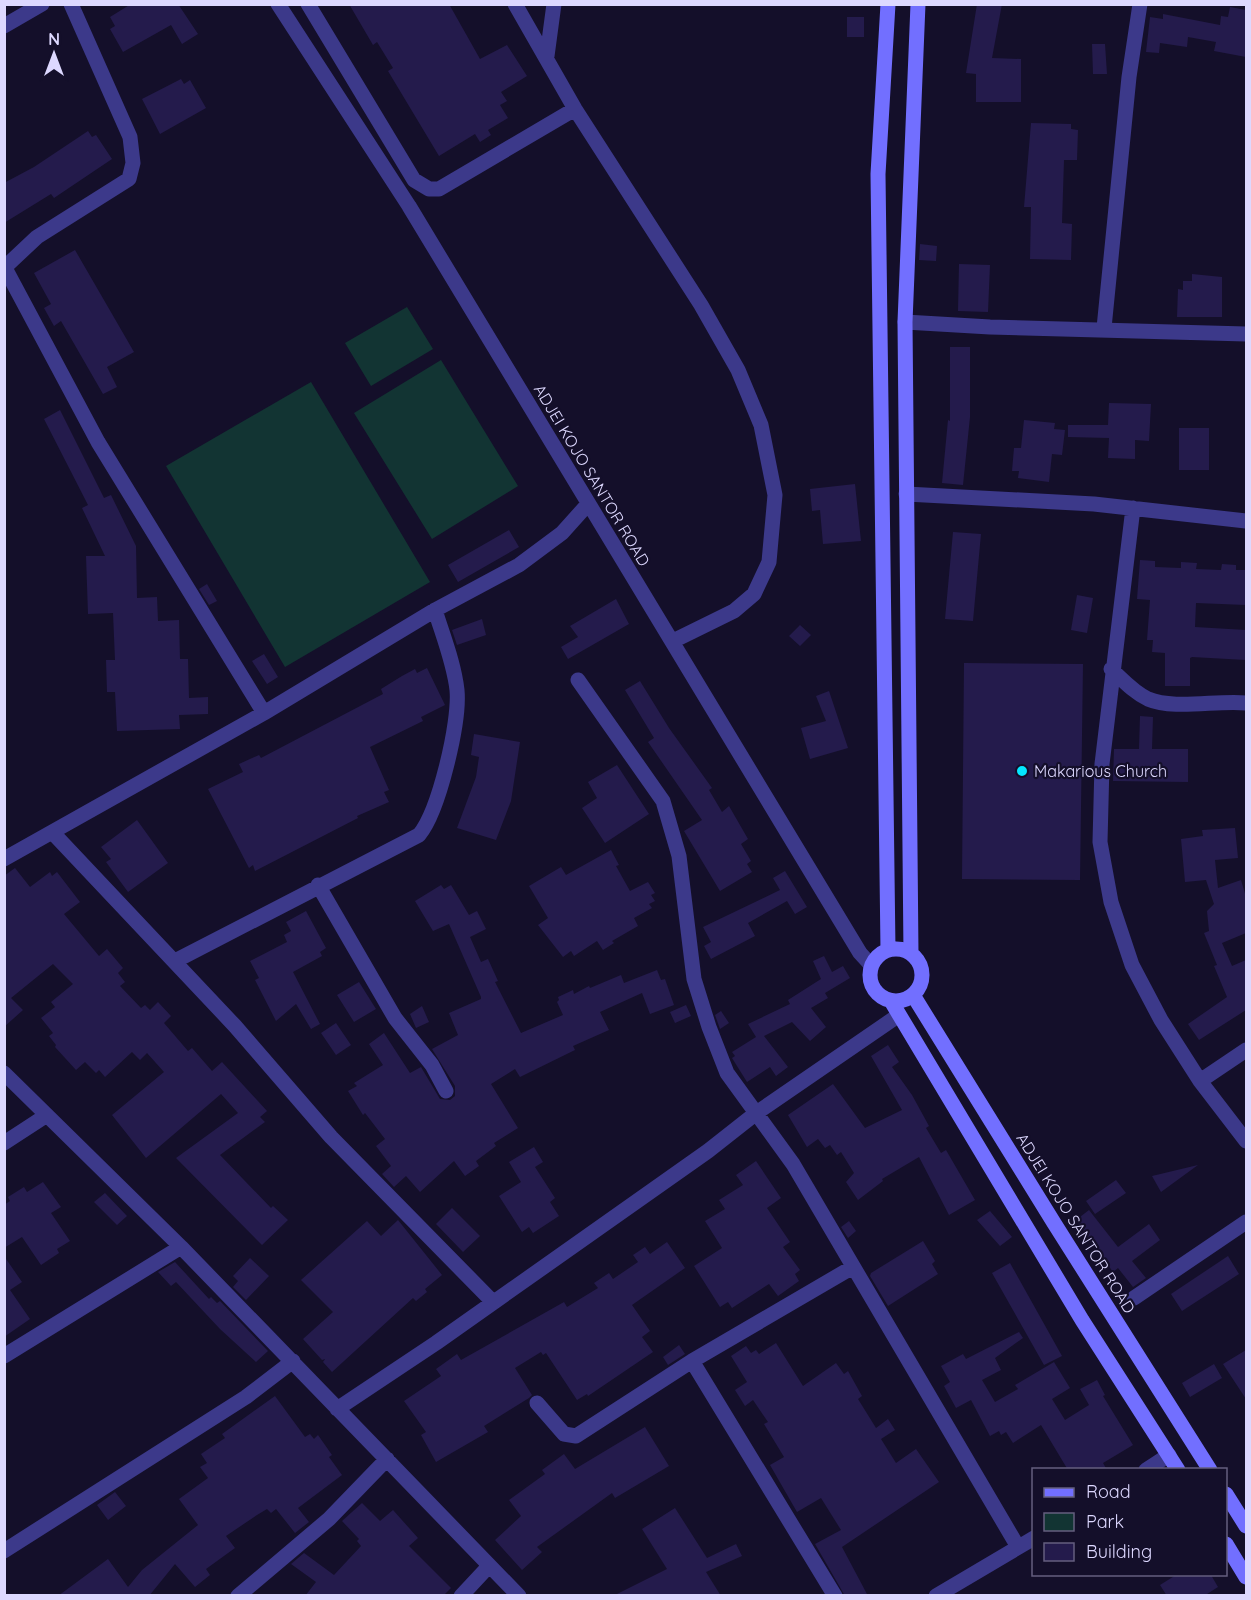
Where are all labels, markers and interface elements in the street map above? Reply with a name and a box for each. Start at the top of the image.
north arrow [24,24,84,84]
text: N [48,29,60,49]
street label: ADJEI KOJO SANTOR ROAD [530,380,654,570]
place label: Makarious Church [1034,761,1167,781]
marker: Makarious Church [1015,764,1029,778]
street label: ADJEI KOJO SANTOR ROAD [1012,1129,1140,1317]
legend [1032,1468,1227,1576]
text: Road [1086,1480,1131,1503]
text: Park [1086,1510,1124,1533]
text: Building [1086,1540,1152,1563]

